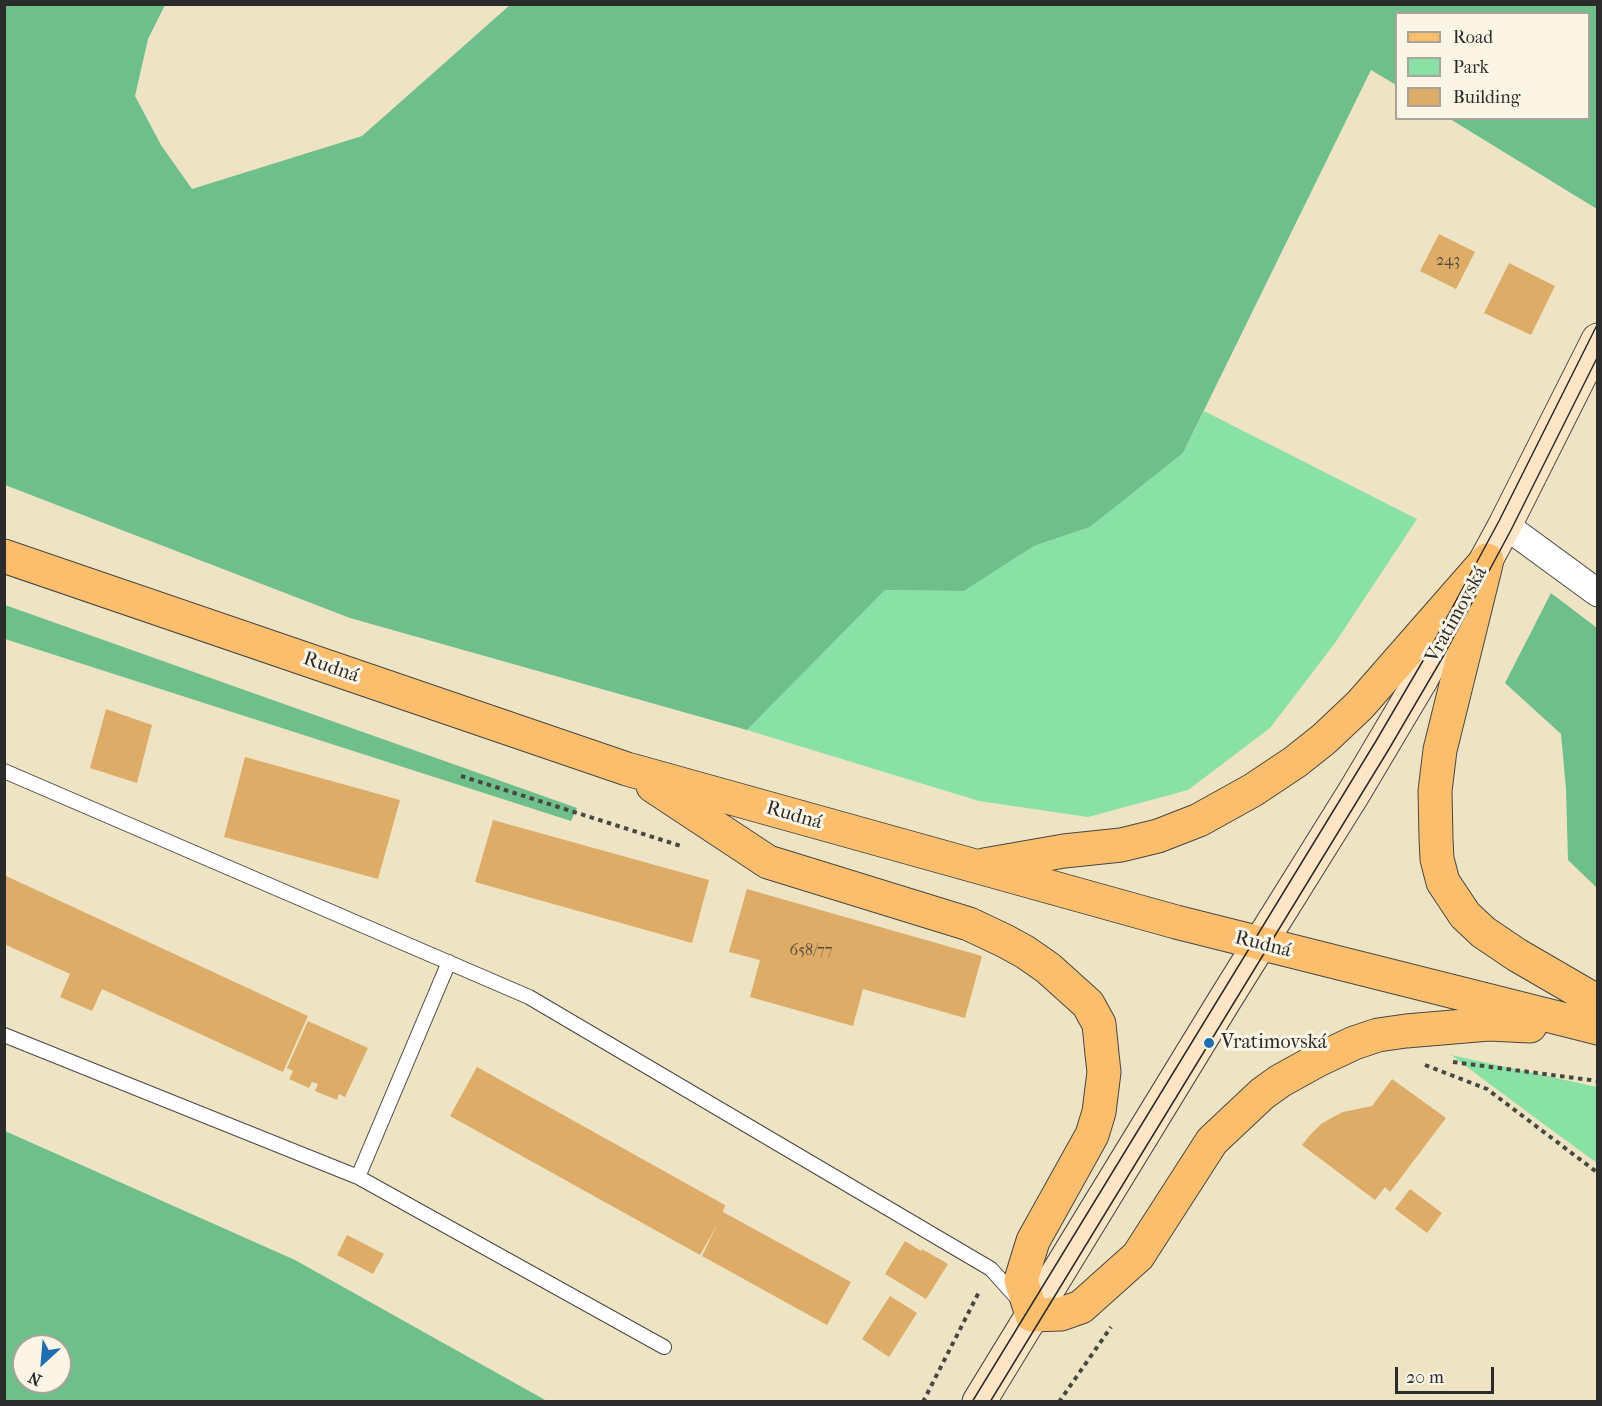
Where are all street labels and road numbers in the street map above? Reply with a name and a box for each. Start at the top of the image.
street label: Vratimovská [1421,563,1493,667]
street label: Rudná [300,647,362,689]
street label: Rudná [763,797,825,835]
street label: Rudná [1232,926,1294,964]

